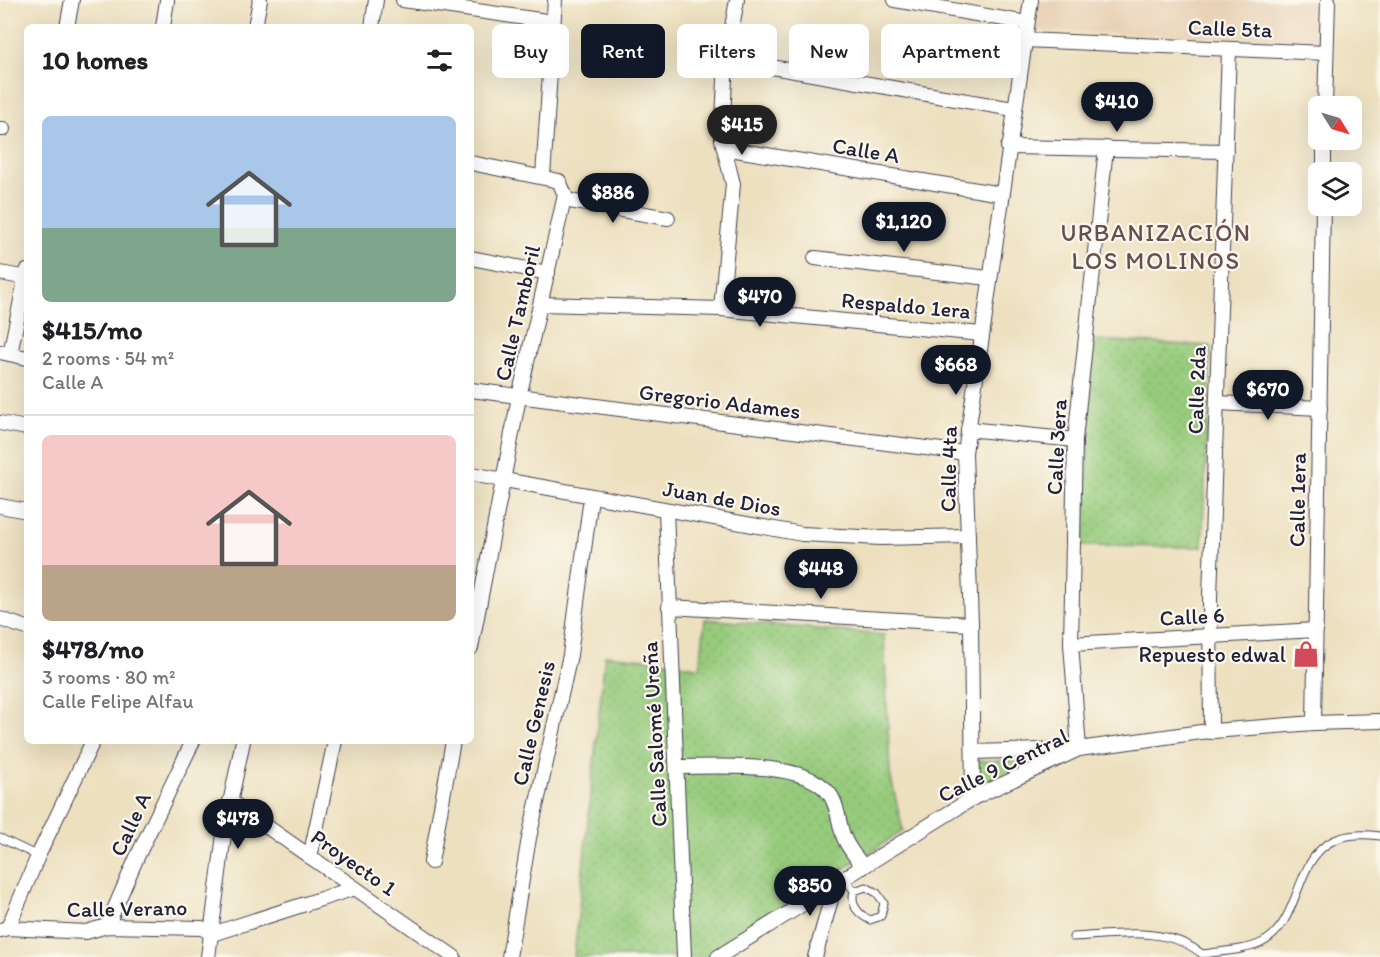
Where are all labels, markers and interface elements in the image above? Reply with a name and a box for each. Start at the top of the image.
street label: Calle 5ta [1187,14,1273,43]
chip: Buy [492,24,569,78]
chip: Rent [581,24,665,78]
chip: Filters [677,24,777,78]
chip: New [789,24,869,78]
chip: Apartment [881,24,1021,78]
text: 10 homes [42,44,148,76]
icon: filters [423,44,456,77]
pin: $410 [1081,82,1153,133]
text: $410 [1095,89,1139,113]
north arrow [1308,96,1362,150]
map controls [1308,96,1362,216]
pin: $415 [706,105,778,156]
text: $415 [721,112,763,136]
street label: Calle A [830,132,901,169]
icon: home [195,155,303,263]
button: layers [1308,162,1362,216]
pin: $886 [577,173,649,224]
text: $886 [592,180,634,204]
pin: $1,120 [855,202,953,253]
text: $1,120 [876,209,932,233]
district label: URBANIZACIÓN LOS MOLINOS [1060,218,1252,275]
street label: Calle Tamboril [489,243,546,384]
pin: $470 [724,277,796,328]
text: $470 [738,284,782,308]
street label: Respaldo 1era [840,286,972,325]
text: $415/mo [42,314,143,346]
pin: $668 [920,345,992,396]
street label: Calle 2da [1181,345,1212,435]
text: 2 rooms · 54 m² [42,346,174,370]
text: $668 [935,352,977,376]
text: Calle A [42,370,103,394]
pin: $670 [1232,370,1304,421]
text: $670 [1247,377,1289,401]
street label: Gregorio Adames [638,378,802,425]
street label: Calle 3era [1040,398,1073,496]
street label: Calle 4ta [934,425,963,512]
street label: Calle 1era [1283,452,1312,547]
icon: home [195,474,303,582]
street label: Juan de Dios [661,475,783,522]
pin: $448 [785,549,857,600]
text: $448 [798,556,844,580]
street label: Calle 6 [1159,601,1225,632]
text: $478/mo [42,633,144,665]
shop icon: Repuesto edwal [1291,639,1321,669]
street label: Calle Salomé Ureña [636,640,673,827]
place label: Repuesto edwal [1139,641,1286,668]
street label: Calle Genesis [506,658,561,788]
text: 3 rooms · 80 m² [42,665,175,689]
text: Calle Felipe Alfau [42,689,193,713]
street label: Calle 9 Central [934,722,1073,809]
street label: Calle A [104,788,157,861]
pin: $478 [202,799,274,850]
text: $478 [216,806,260,830]
street label: Proyecto 1 [306,823,402,902]
pin: $850 [774,866,846,917]
text: $850 [788,873,832,897]
street label: Calle Verano [66,894,188,923]

